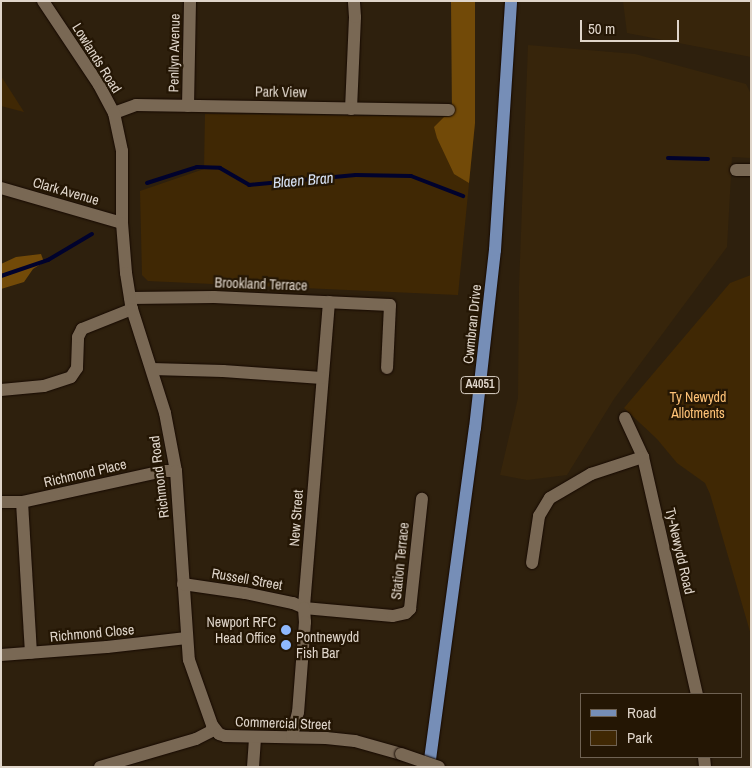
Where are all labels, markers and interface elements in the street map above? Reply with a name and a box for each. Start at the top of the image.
scale bar [582,10,681,42]
street label: Penllyn Avenue [165,13,183,93]
text: 50 m [588,18,615,39]
street label: Lowlands Road [69,20,125,96]
street label: Park View [255,83,307,101]
water label: Blaen Bran [272,168,334,192]
street label: Clark Avenue [31,173,101,209]
street label: Brookland Terrace [214,274,308,294]
street label: Cwmbran Drive [459,283,485,365]
road number: A4051 [460,376,500,394]
park label: Ty Newydd Allotments [670,389,726,422]
street label: Richmond Road [146,435,172,519]
street label: Richmond Place [42,455,128,491]
street label: New Street [286,489,306,547]
street label: Ty-Newydd Road [662,506,698,596]
street label: Station Terrace [388,521,412,601]
street label: Russell Street [210,565,284,593]
place label: Newport RFC Head Office [206,614,276,646]
street label: Richmond Close [49,621,135,645]
marker: Newport RFC Head Office [280,624,292,636]
place label: Pontnewydd Fish Bar [296,629,359,662]
marker: Pontnewydd Fish Bar [280,639,292,651]
legend [580,693,742,758]
text: Road [627,702,656,723]
street label: Commercial Street [235,713,331,733]
text: Park [627,727,652,748]

